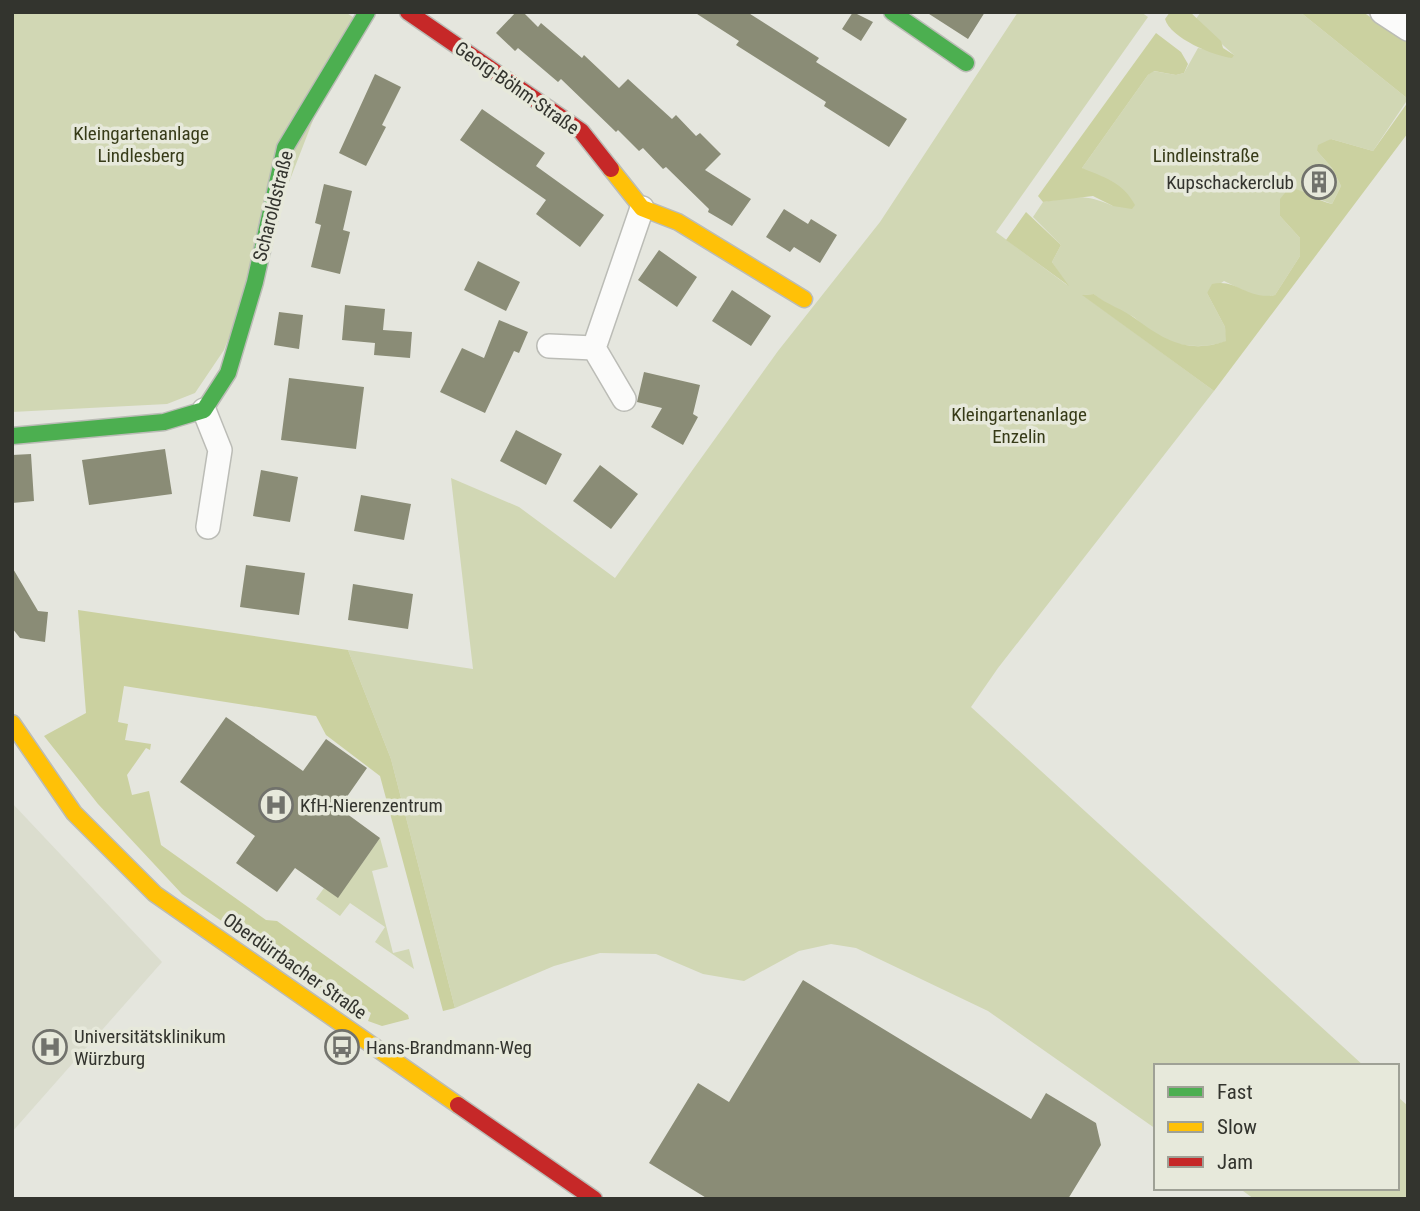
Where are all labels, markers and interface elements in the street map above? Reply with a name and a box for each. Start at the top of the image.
street label: Georg-Böhm-Straße [450,37,584,139]
park label: Kleingartenanlage Lindlesberg [73,122,209,167]
park label: Lindleinstraße [1153,144,1259,167]
street label: Scharoldstraße [248,148,298,264]
building icon: Kupschackerclub [1300,163,1338,201]
place label: Kupschackerclub [1166,171,1294,194]
park label: Kleingartenanlage Enzelin [951,403,1087,448]
hospital icon: KfH-Nierenzentrum [257,786,295,824]
place label: KfH-Nierenzentrum [300,794,443,817]
street label: Oberdürrbacher Straße [219,908,371,1024]
place label: Universitätsklinikum Würzburg [74,1025,226,1070]
hospital icon: Universitätsklinikum Würzburg [31,1028,69,1066]
bus stop icon: Hans-Brandmann-Weg [323,1028,361,1066]
place label: Hans-Brandmann-Weg [366,1036,532,1059]
legend [1154,1064,1399,1190]
text: Fast [1217,1080,1253,1104]
text: Slow [1217,1115,1257,1139]
text: Jam [1217,1150,1253,1174]

